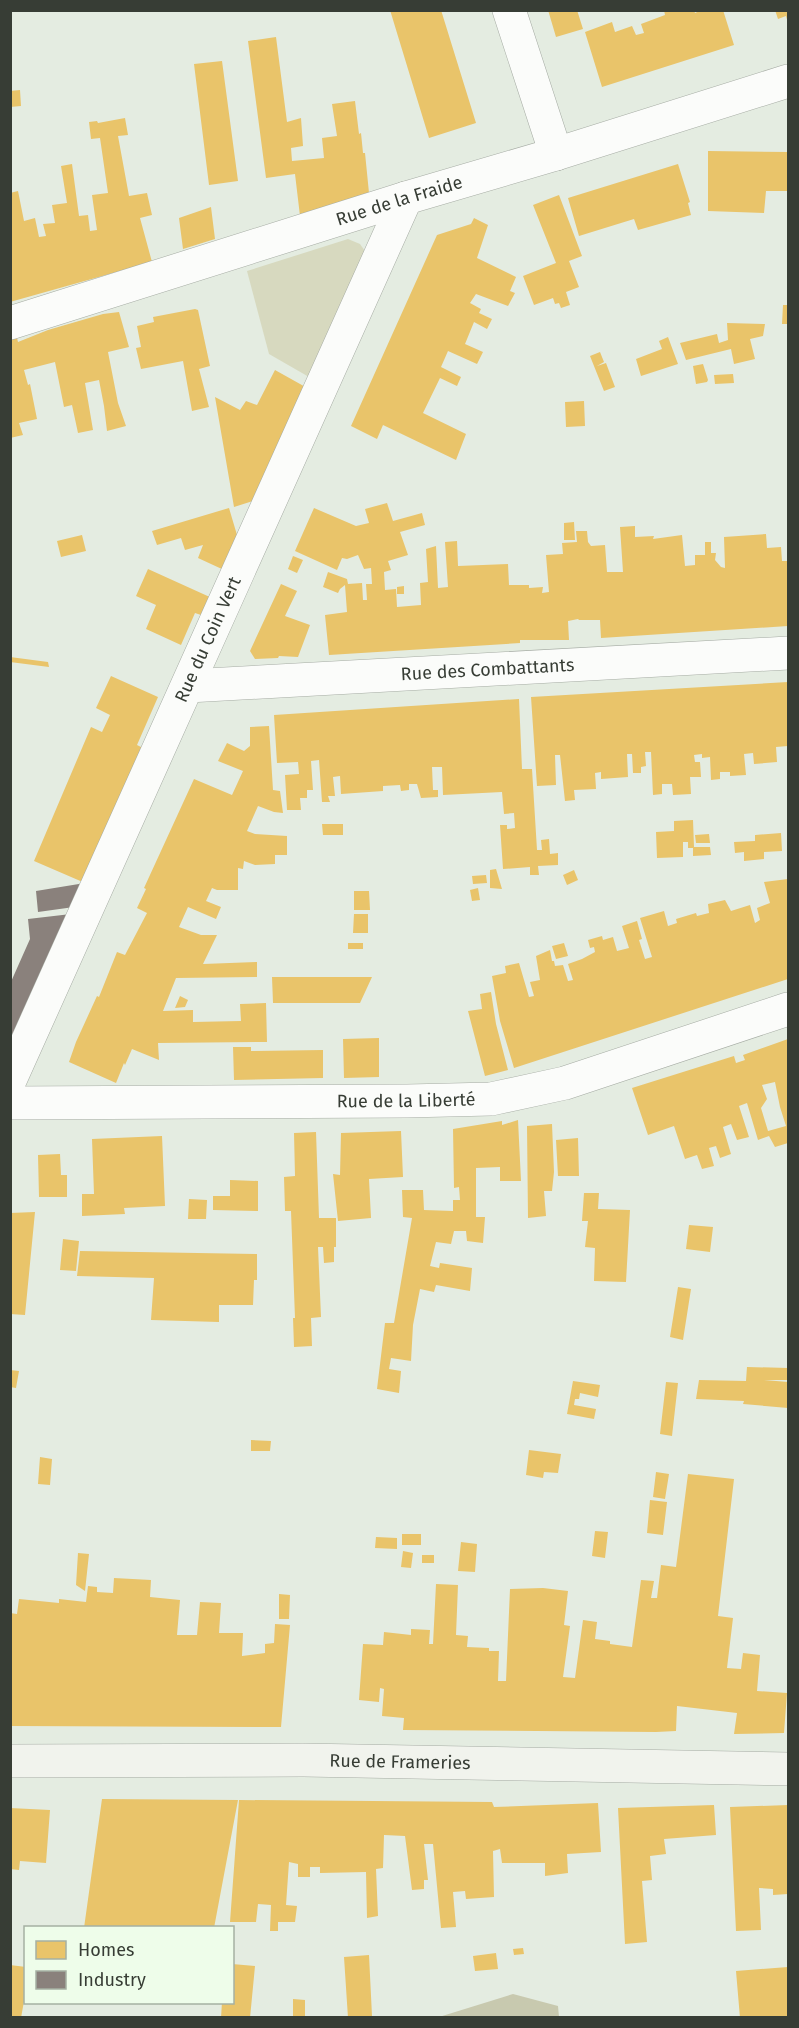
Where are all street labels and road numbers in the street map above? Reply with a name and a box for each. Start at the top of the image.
street label: Rue de la Fraide [333,171,465,230]
street label: Rue du Coin Vert [170,573,246,706]
street label: Rue des Combattants [400,654,575,685]
street label: Rue de la Liberté [337,1088,476,1112]
street label: Rue de Frameries [329,1749,471,1774]

